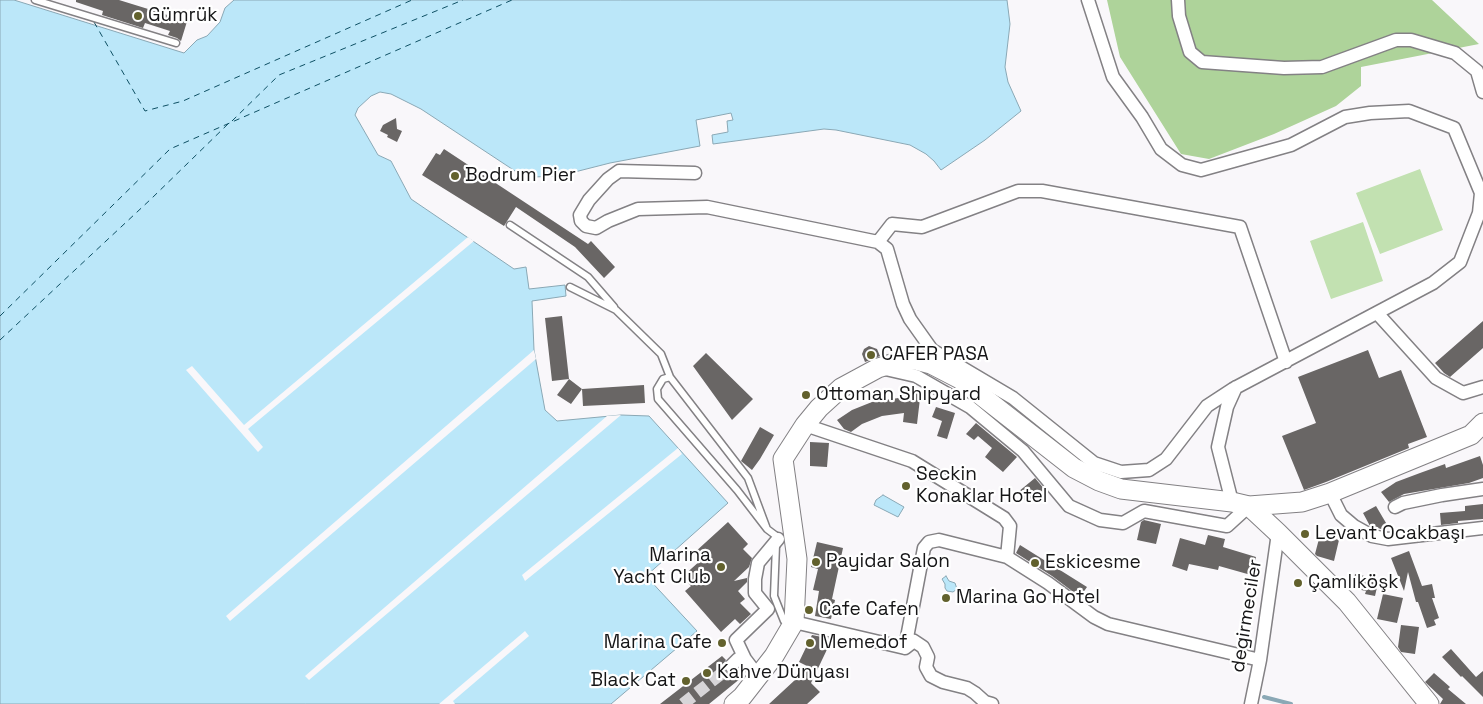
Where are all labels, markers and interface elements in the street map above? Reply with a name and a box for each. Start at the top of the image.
place label: Gümrük [148,5,218,27]
marker: Gümrük [132,10,144,22]
place label: Bodrum Pier [465,165,576,187]
marker: Bodrum Pier [449,170,461,182]
place label: CAFER PASA [881,344,989,366]
marker: CAFER PASA [865,349,877,361]
place label: Ottoman Shipyard [816,384,981,406]
marker: Ottoman Shipyard [800,389,812,401]
place label: Seckin Konaklar Hotel [916,464,1048,508]
marker: Seckin Konaklar Hotel [900,480,912,492]
place label: Levant Ocakbaşı [1315,523,1465,545]
marker: Levant Ocakbaşı [1299,528,1311,540]
place label: Marina Yacht Club [613,545,711,589]
place label: Payidar Salon [826,551,950,573]
place label: Eskicesme [1045,552,1141,574]
marker: Payidar Salon [810,556,822,568]
marker: Eskicesme [1029,557,1041,569]
street label: degirmeciler [1227,558,1267,674]
marker: Marina Yacht Club [715,561,727,573]
place label: Çamlıköşk [1308,572,1398,594]
marker: Çamlıköşk [1292,577,1304,589]
place label: Marina Go Hotel [956,587,1100,609]
marker: Marina Go Hotel [940,592,952,604]
place label: Cafe Cafen [819,599,919,621]
marker: Cafe Cafen [803,604,815,616]
place label: Marina Cafe [604,632,712,654]
place label: Memedof [820,632,907,654]
marker: Marina Cafe [716,637,728,649]
marker: Memedof [804,637,816,649]
place label: Kahve Dünyası [717,662,850,684]
marker: Kahve Dünyası [701,667,713,679]
place label: Black Cat [590,670,676,692]
marker: Black Cat [680,675,692,687]

